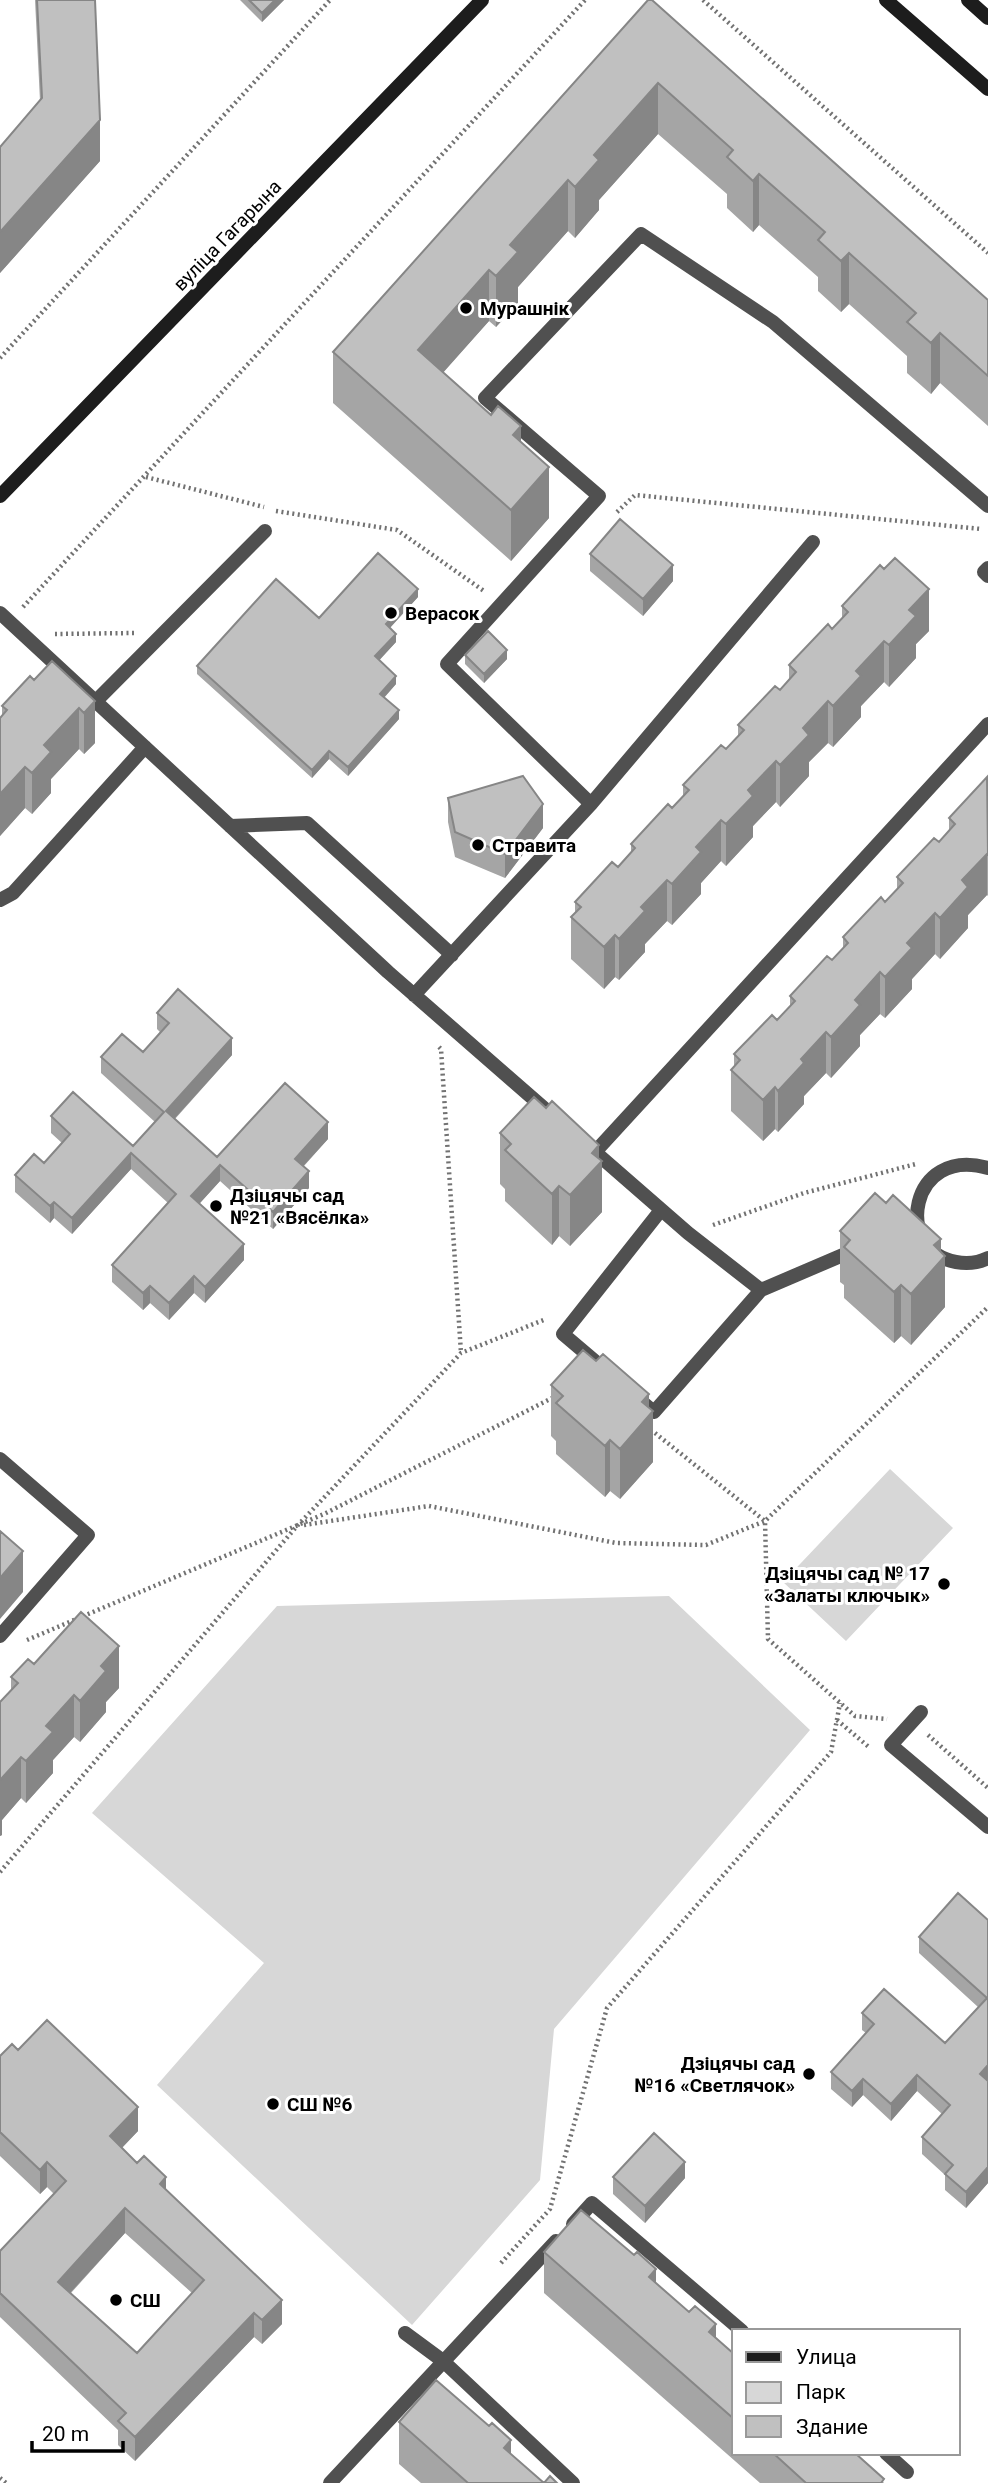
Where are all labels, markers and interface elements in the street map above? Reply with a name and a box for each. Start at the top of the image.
street label: вуліца Гагарына [169,175,286,296]
place label: Мурашнік [480,297,570,320]
marker: Мурашнік [458,300,474,316]
place label: Верасок [405,602,480,625]
marker: Верасок [383,605,399,621]
place label: Стравита [492,834,576,857]
marker: Стравита [470,837,486,853]
place label: Дзіцячы сад №21 «Вясёлка» [230,1184,369,1229]
marker: Дзіцячы сад №21 «Вясёлка» [208,1198,224,1214]
place label: Дзіцячы сад № 17 «Залаты ключык» [764,1562,930,1607]
marker: Дзіцячы сад № 17 «Залаты ключык» [936,1576,952,1592]
place label: Дзіцячы сад №16 «Светлячок» [634,2052,795,2097]
marker: Дзіцячы сад №16 «Светлячок» [801,2066,817,2082]
place label: СШ №6 [287,2093,353,2116]
marker: СШ №6 [265,2096,281,2112]
place label: СШ [130,2289,161,2312]
marker: СШ [108,2292,124,2308]
legend [732,2329,960,2455]
text: Улица [796,2345,857,2369]
text: Парк [796,2380,846,2404]
scale bar [32,2410,122,2454]
text: Здание [796,2415,868,2439]
text: 20 m [42,2422,89,2446]

